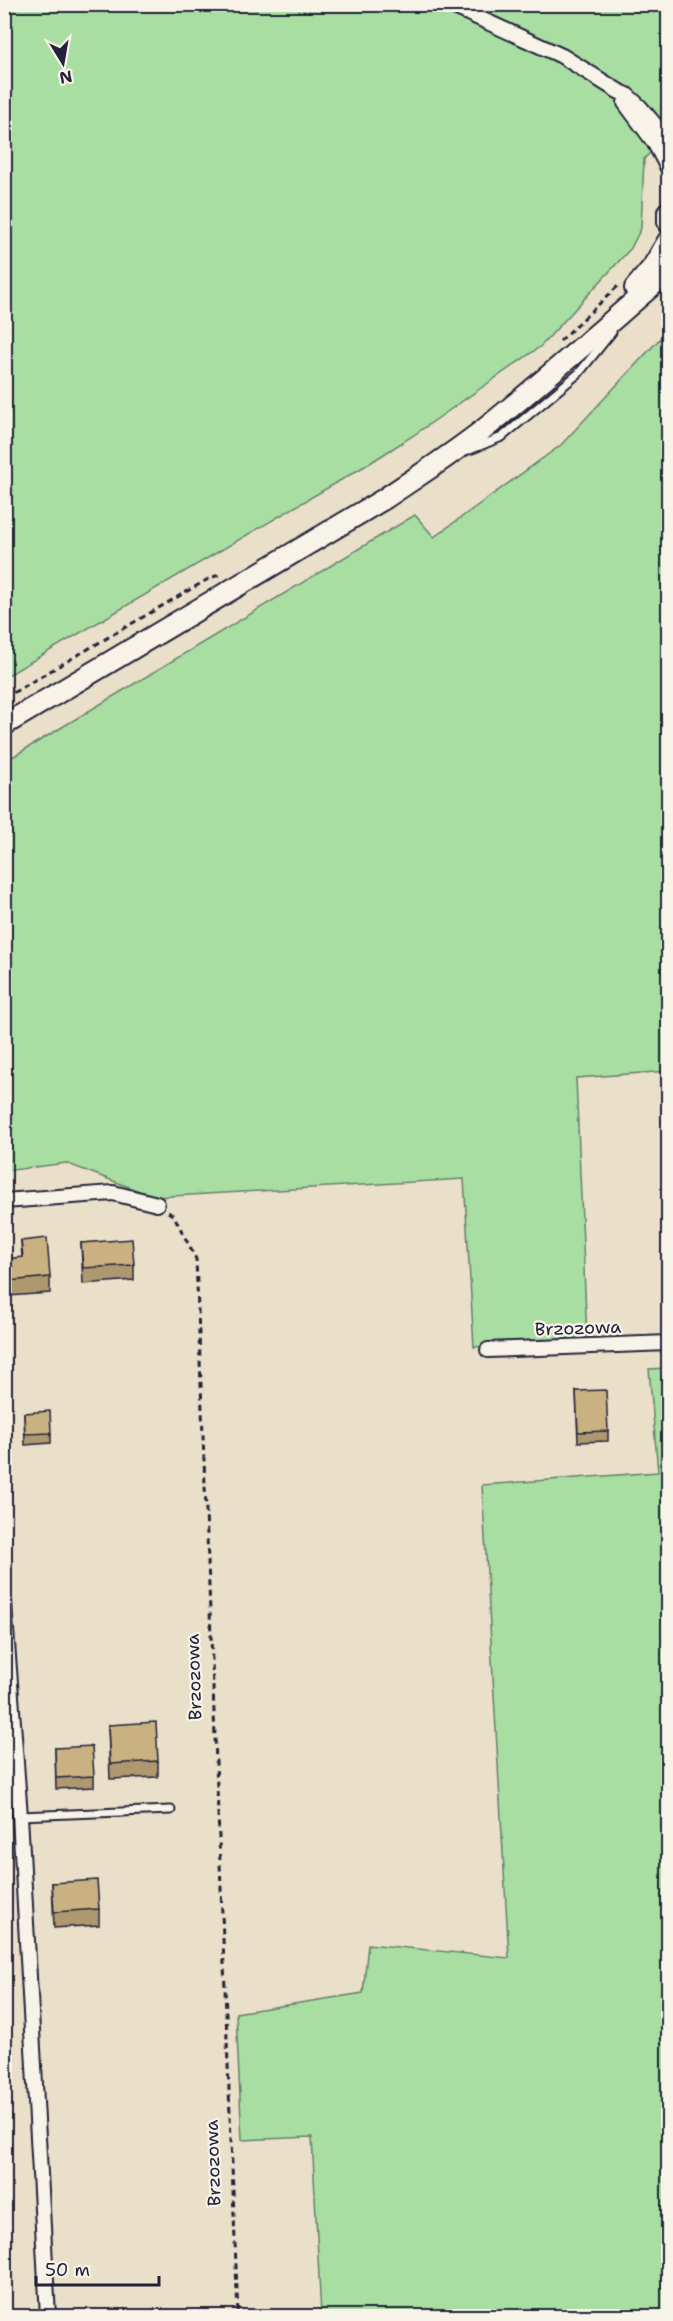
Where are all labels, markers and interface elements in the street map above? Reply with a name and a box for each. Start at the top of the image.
north arrow [33,33,93,93]
text: N [58,66,74,89]
street label: Brzozowa [534,1314,622,1342]
street label: Brzozowa [180,1633,208,1721]
street label: Brzozowa [199,2119,227,2207]
scale bar [36,2249,159,2287]
text: 50 m [45,2258,90,2282]

